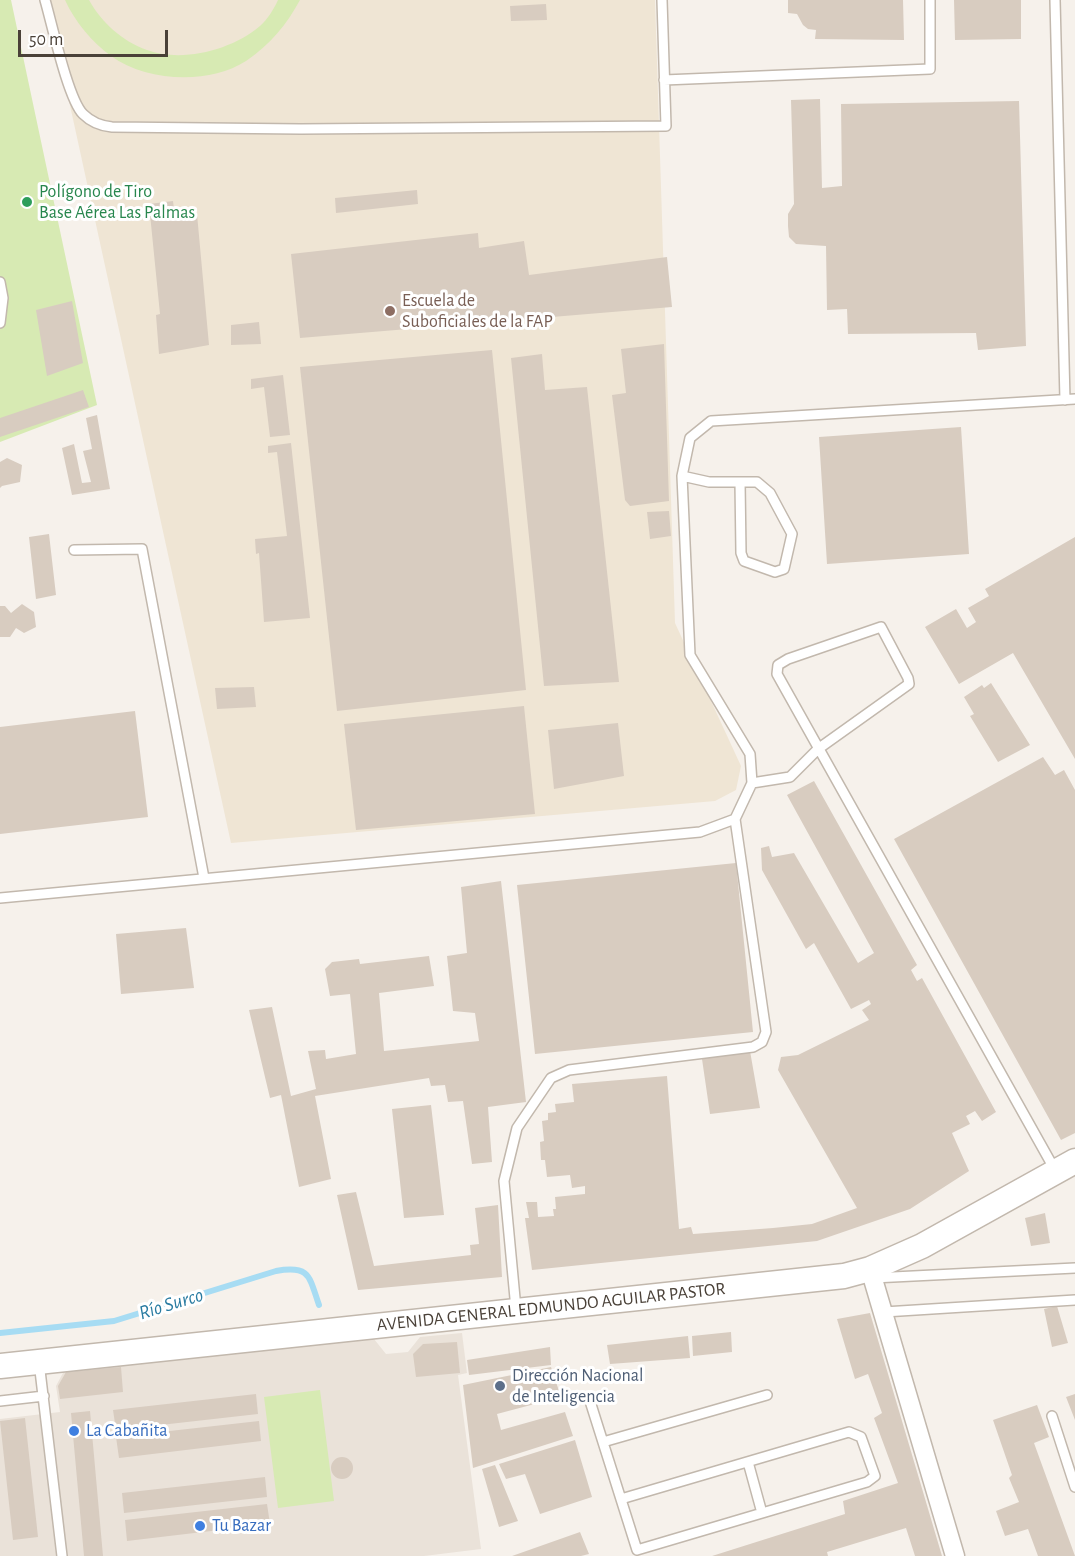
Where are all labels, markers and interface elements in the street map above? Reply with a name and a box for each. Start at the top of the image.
scale bar [21,18,171,56]
text: 50 m [29,31,63,49]
place label: Polígono de Tiro Base Aérea Las Palmas [39,181,195,224]
marker: Polígono de Tiro Base Aérea Las Palmas [20,195,34,209]
place label: Escuela de Suboficiales de la FAP [402,290,553,332]
marker: Escuela de Suboficiales de la FAP [383,304,397,318]
street label: AVENIDA GENERAL EDMUNDO AGUILAR PASTOR [376,1278,726,1336]
water label: Río Surco [136,1283,206,1325]
place label: Dirección Nacional de Inteligencia [512,1365,643,1408]
marker: Dirección Nacional de Inteligencia [493,1379,507,1393]
place label: La Cabañita [86,1420,168,1442]
marker: La Cabañita [67,1424,81,1438]
place label: Tu Bazar [212,1515,271,1537]
marker: Tu Bazar [193,1519,207,1533]

